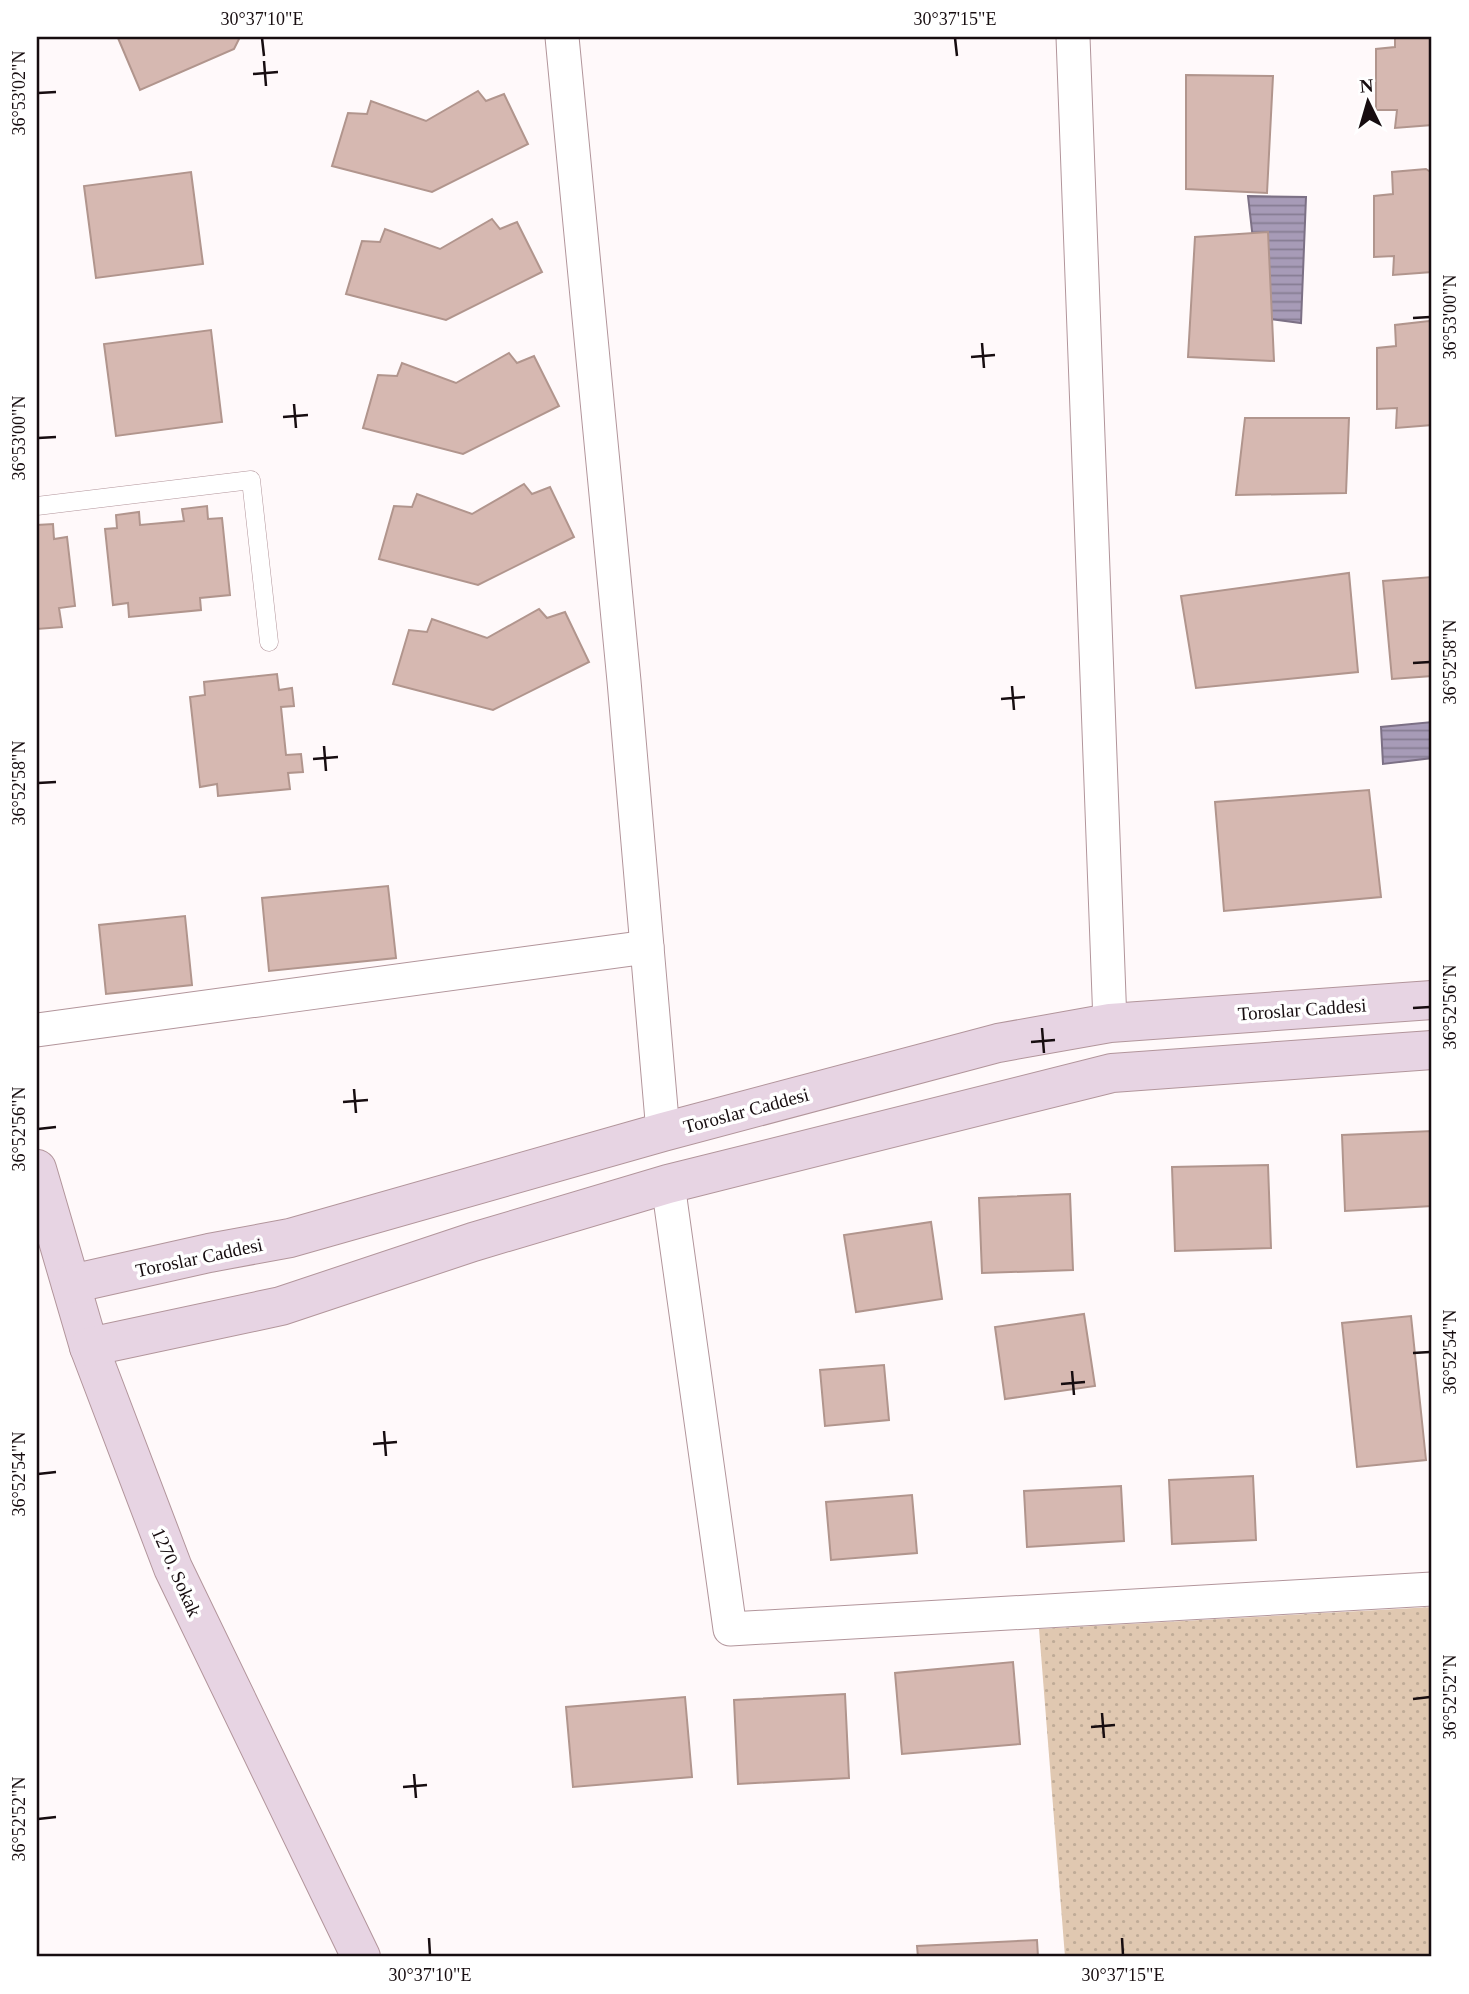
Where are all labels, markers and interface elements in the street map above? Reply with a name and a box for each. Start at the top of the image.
text: 30°37'10"E [221,9,303,29]
text: 30°37'15"E [914,9,996,29]
text: 36°53'02"N [9,51,29,135]
north arrow [1332,66,1402,136]
text: N [1359,74,1375,97]
text: 36°53'00"N [1440,275,1460,359]
text: 36°53'00"N [9,396,29,480]
text: 36°52'58"N [1440,620,1460,704]
text: 36°52'58"N [9,741,29,825]
text: 36°52'56"N [1440,965,1460,1049]
street label: Toroslar Caddesi [1237,995,1367,1024]
street label: Toroslar Caddesi [681,1084,811,1137]
text: 36°52'56"N [9,1087,29,1171]
street label: Toroslar Caddesi [134,1234,264,1281]
text: 36°52'54"N [1440,1310,1460,1394]
text: 36°52'54"N [9,1432,29,1516]
street label: 1270. Sokak [148,1525,206,1620]
text: 36°52'52"N [1440,1655,1460,1739]
text: 36°52'52"N [9,1777,29,1861]
text: 30°37'10"E [389,1965,471,1985]
text: 30°37'15"E [1082,1965,1164,1985]

